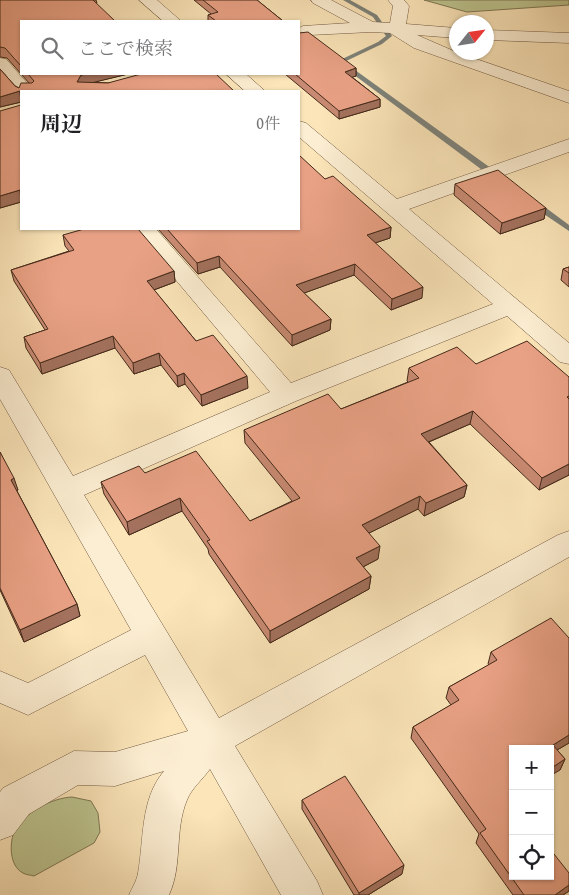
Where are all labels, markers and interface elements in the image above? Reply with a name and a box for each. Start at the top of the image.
north arrow [449,15,494,60]
search box [20,20,300,75]
icon: search [38,34,66,62]
text: ここで検索 [78,34,173,62]
text: 周辺 [40,108,82,139]
text: 0件 [256,111,280,135]
map controls [509,745,554,880]
button: + [509,745,554,790]
button: − [509,790,554,835]
button: locate [509,835,554,880]

